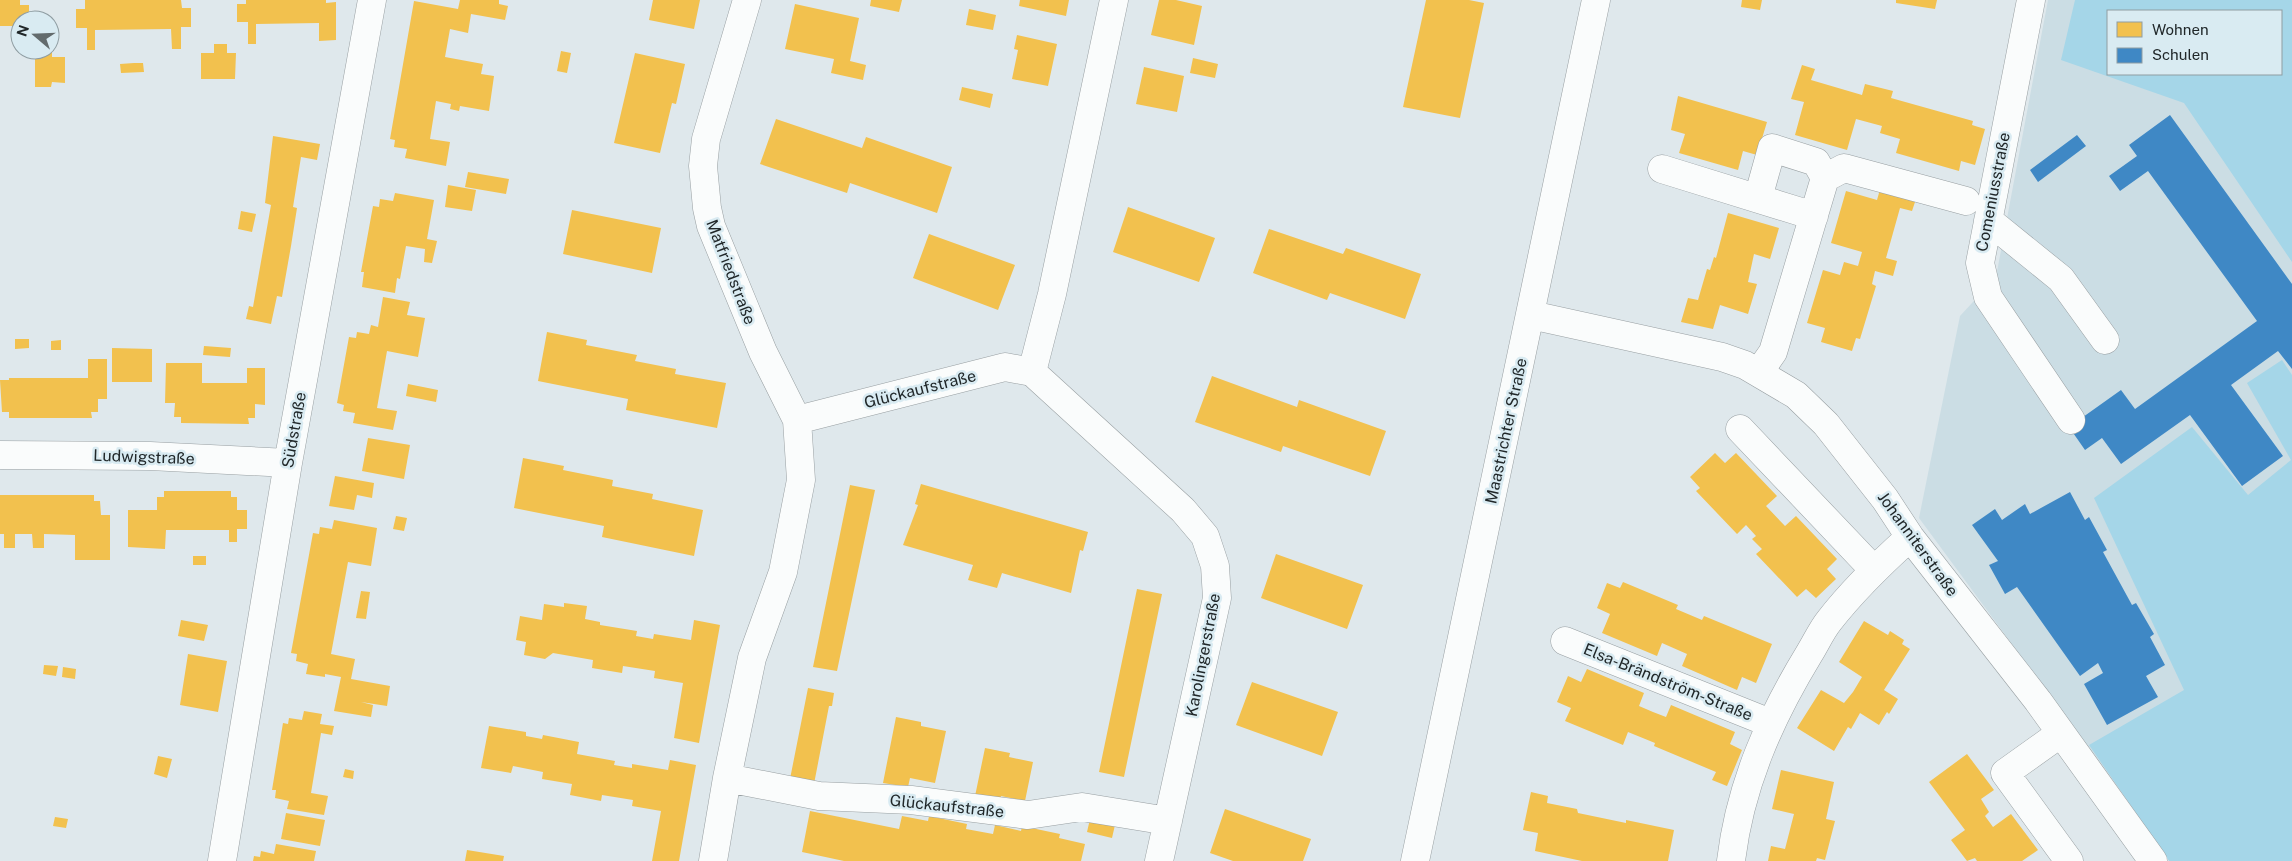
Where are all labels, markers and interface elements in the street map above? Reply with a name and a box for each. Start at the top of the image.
north arrow [10,10,60,60]
legend [2107,10,2282,75]
text: Wohnen [2152,21,2209,38]
text: N [13,23,32,39]
text: Schulen [2152,46,2209,63]
street label: Comeniusstraße [1972,131,2014,253]
street label: Matfriedstraße [702,217,760,327]
street label: Maastrichter Straße [1481,356,1531,506]
street label: Glückaufstraße [862,366,978,412]
street label: Südstraße [278,390,310,470]
street label: Ludwigstraße [93,446,195,468]
street label: Johanniterstraße [1874,488,1962,600]
street label: Karolingerstraße [1182,592,1224,718]
street label: Elsa-Brändström-Straße [1581,639,1755,725]
street label: Glückaufstraße [889,791,1005,821]

